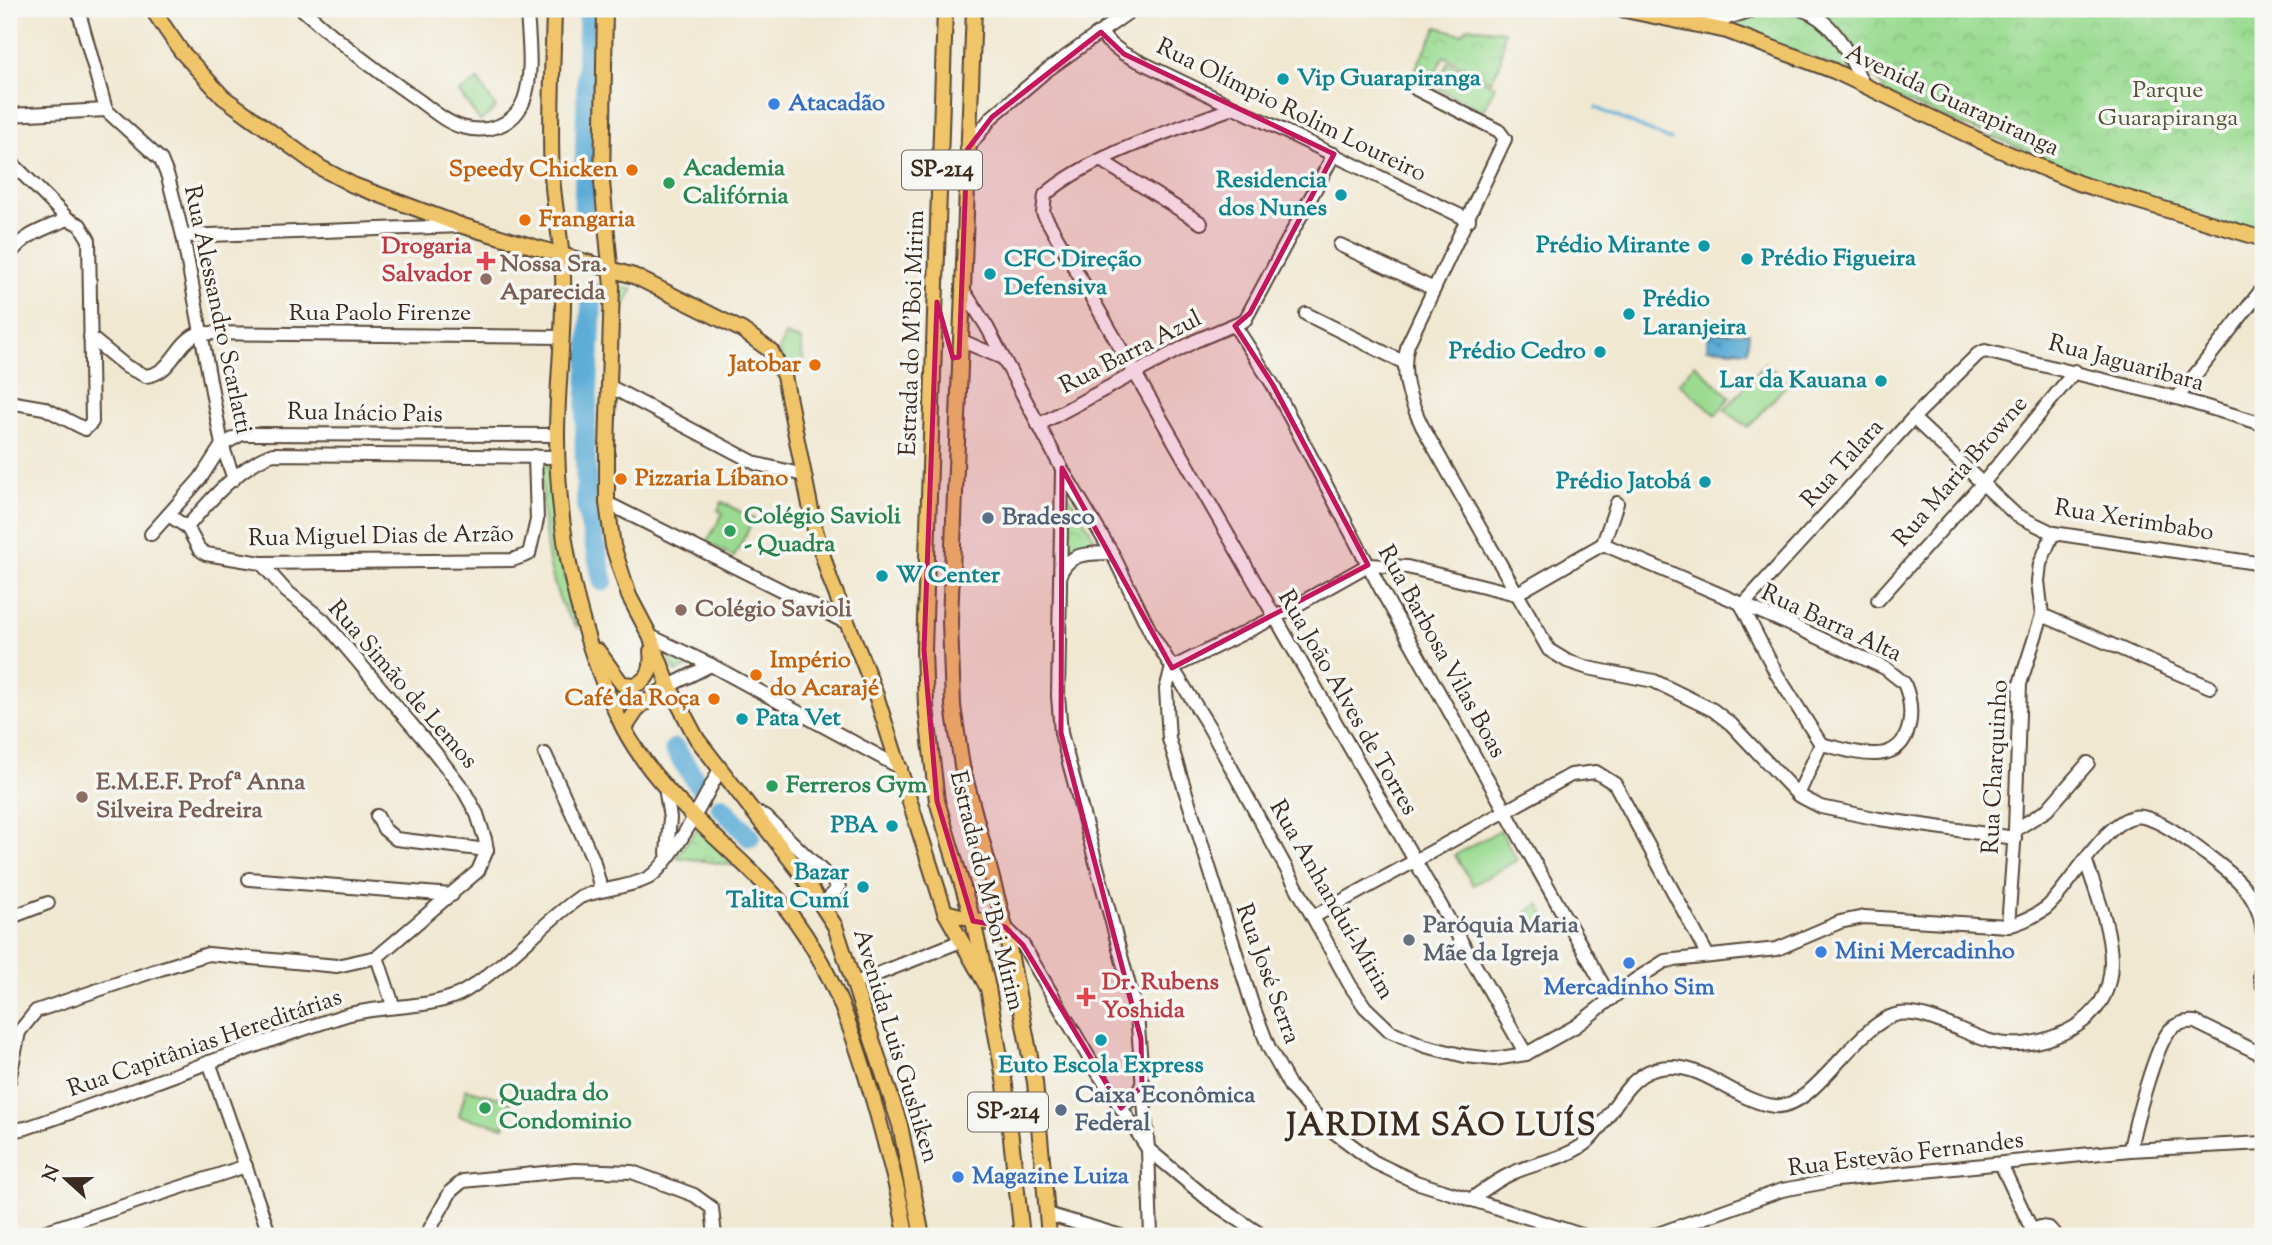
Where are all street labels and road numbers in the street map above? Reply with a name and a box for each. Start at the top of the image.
street label: Rua Olímpio Rolim Loureiro [1150,31,1432,191]
street label: Avenida Guarapiranga [1839,36,2065,166]
road number: SP-214 [902,150,982,190]
street label: Rua Alessandro Scarlatti [174,182,260,438]
street label: Estrada do M'Boi Mirim [892,209,934,457]
street label: Rua Paolo Firenze [289,297,471,331]
street label: Rua Barra Azul [1054,302,1208,403]
street label: Rua Jaguaribara [2044,327,2208,401]
street label: Rua Maria Browne [1886,389,2036,555]
street label: Rua Inácio Pais [287,396,443,432]
street label: Rua Talara [1794,412,1892,516]
street label: Rua Xerimbabo [2052,492,2216,550]
street label: Rua Miguel Dias de Arzão [248,518,514,556]
street label: Rua Barbosa Vilas Boas [1368,539,1514,765]
street label: Rua Barra Alta [1755,577,1907,671]
street label: Rua João Alves de Torres [1268,584,1426,822]
street label: Rua Simão de Lemos [319,593,485,777]
street label: Rua Charquinho [1974,679,2018,855]
street label: Estrada do M'Boi Mirim [940,767,1032,1015]
street label: Rua Anhanduí-Mirim [1260,794,1402,1006]
street label: Rua José Serra [1226,899,1308,1049]
street label: Avenida Luis Gushiken [843,925,947,1167]
street label: Rua Capitânias Hereditárias [63,981,347,1107]
road number: SP-214 [968,1092,1048,1132]
street label: Rua Estevão Fernandes [1786,1124,2026,1186]

